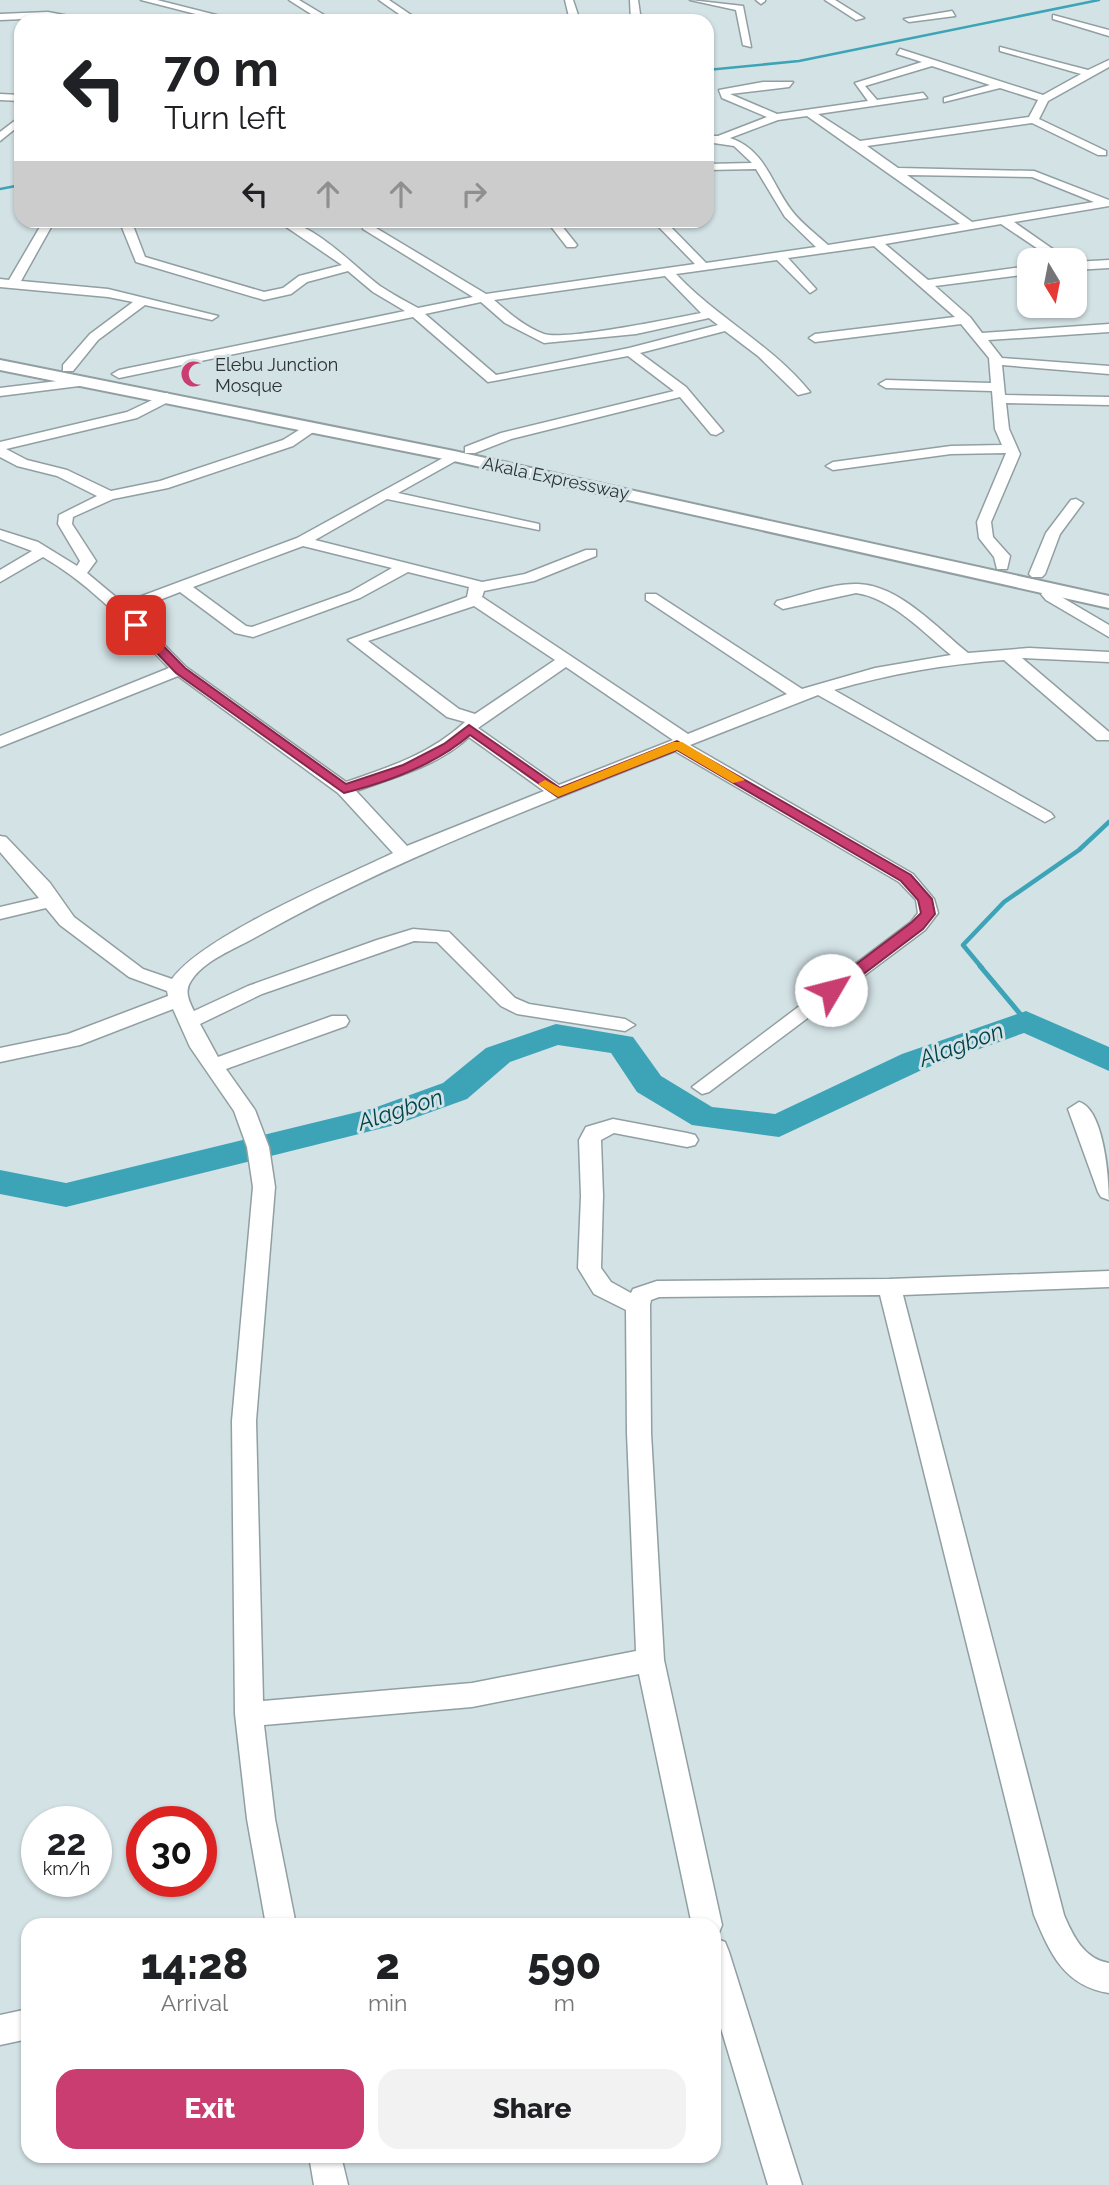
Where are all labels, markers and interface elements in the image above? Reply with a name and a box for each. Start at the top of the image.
text: 70 m [164,40,279,97]
icon: left [49,42,140,133]
text: Turn left [164,99,286,136]
icon: left [236,175,274,213]
icon: ahead [309,175,347,213]
icon: ahead [382,175,420,213]
icon: right [455,175,493,213]
north arrow [1017,248,1087,318]
map controls [1017,248,1087,318]
place label: Elebu Junction Mosque [215,354,338,396]
mosque icon: Elebu Junction Mosque [179,359,209,389]
street label: Akala Expressway [481,452,631,504]
pin [106,595,166,655]
icon: arrive [117,606,155,644]
position arrow [794,953,868,1027]
water label: Alagbon [913,1016,1007,1072]
water label: Alagbon [352,1083,446,1136]
speed limit sign: 30 [126,1806,217,1897]
text: 22 [47,1822,86,1863]
text: km/h [43,1858,90,1879]
text: 14:28 [141,1940,248,1989]
text: 2 [376,1940,400,1989]
text: 590 [527,1940,601,1989]
text: Arrival [161,1989,228,2016]
text: min [368,1989,408,2016]
text: m [554,1989,575,2016]
button: Exit [56,2069,364,2149]
button: Share [378,2069,686,2149]

